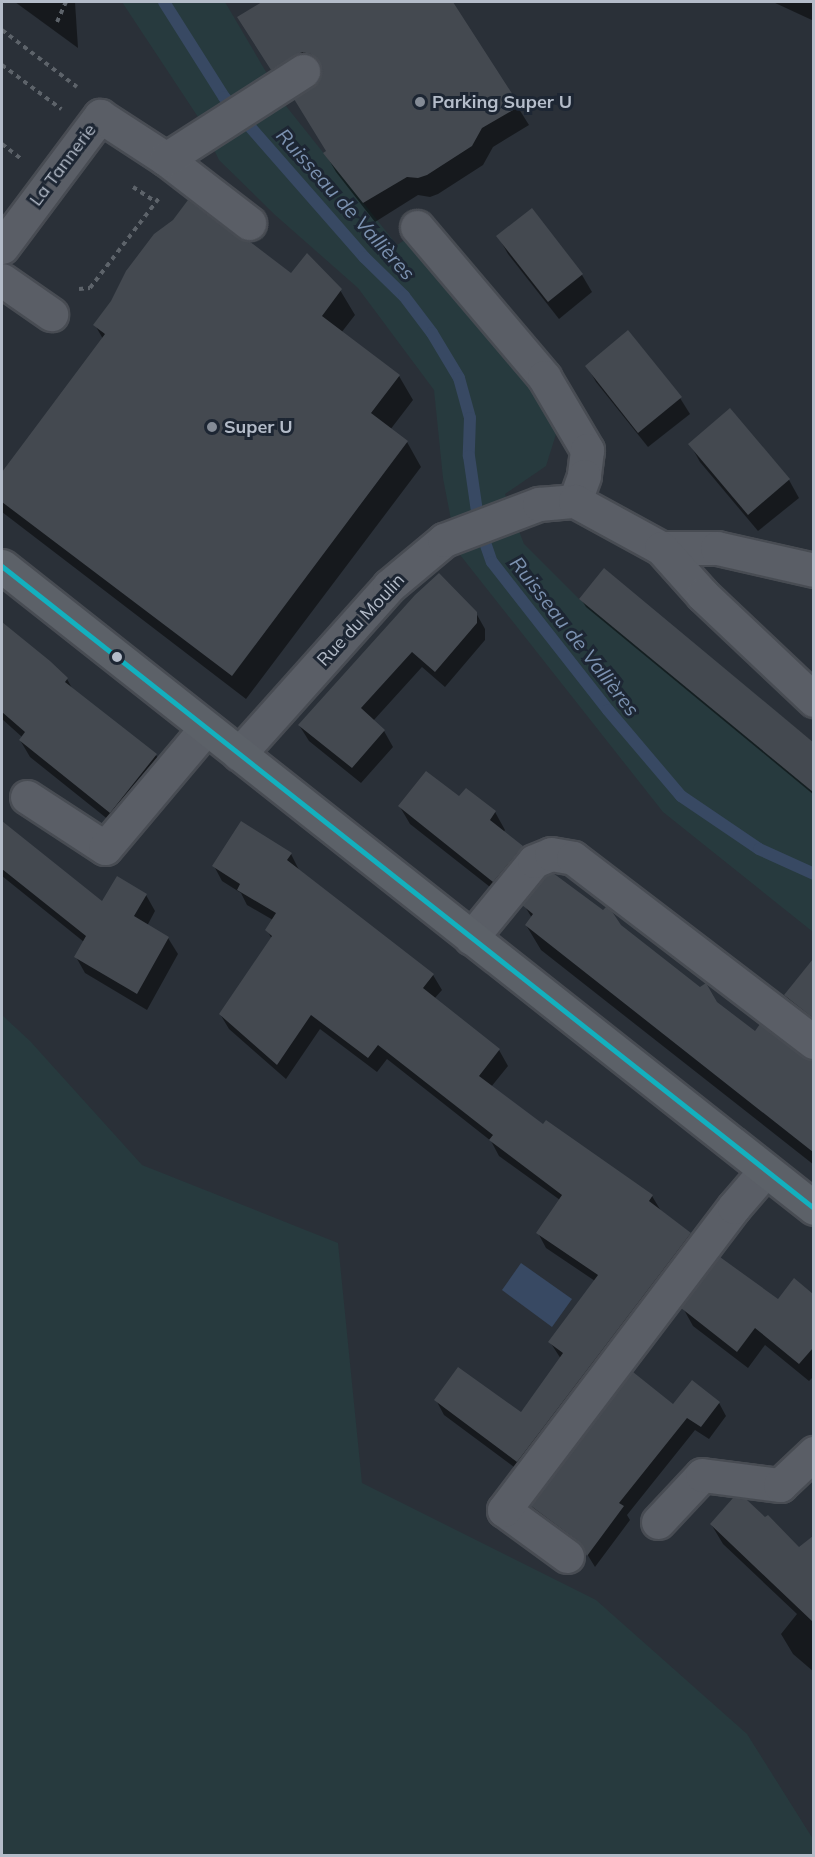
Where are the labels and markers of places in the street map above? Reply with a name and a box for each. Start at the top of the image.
place label: Parking Super U [432,91,572,113]
marker: Parking Super U [413,95,427,109]
place label: Super U [224,416,293,438]
marker: Super U [205,420,219,434]
unlabelled marker [111,651,123,663]

